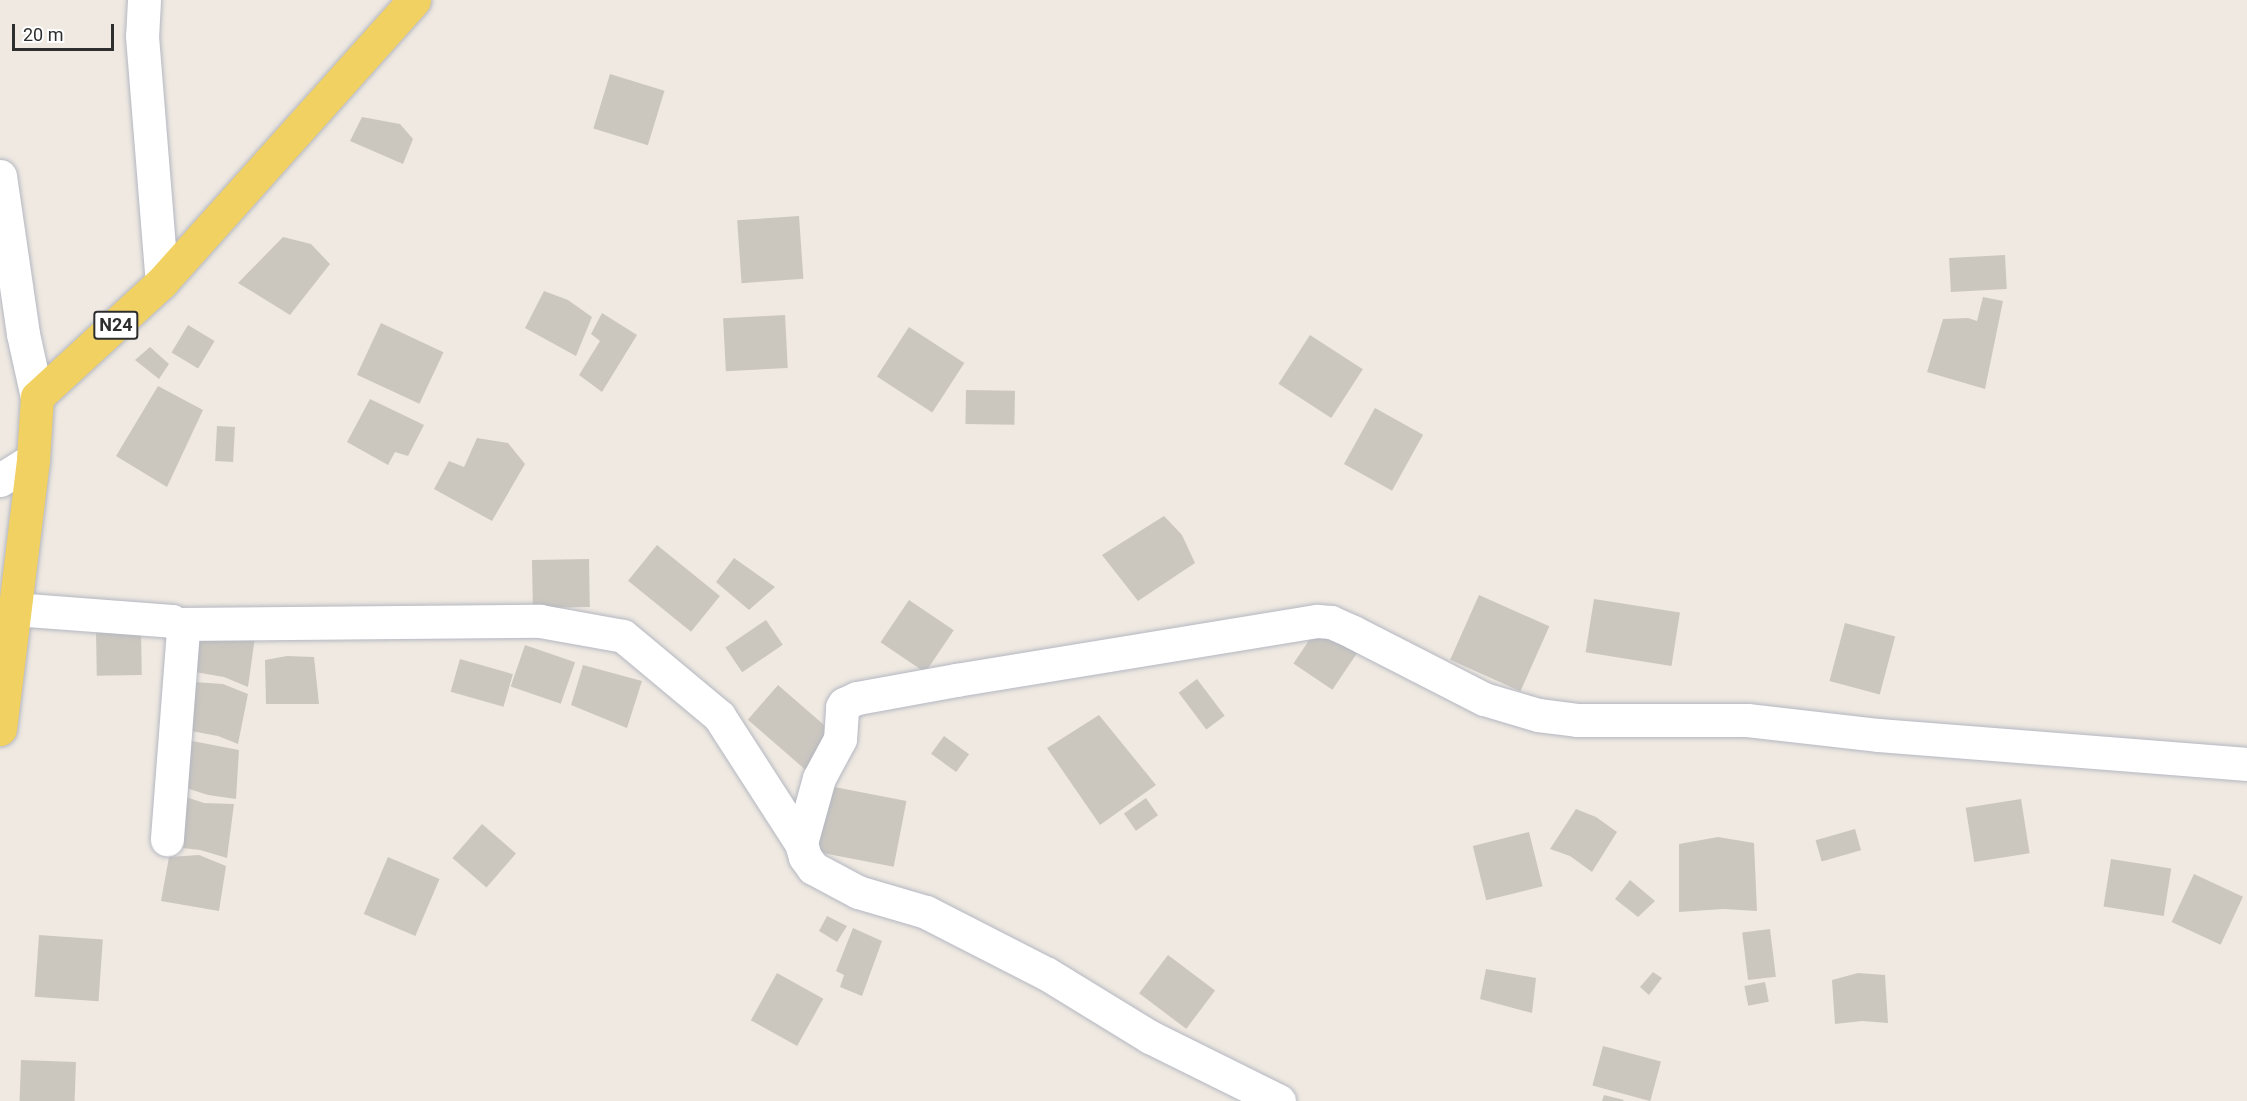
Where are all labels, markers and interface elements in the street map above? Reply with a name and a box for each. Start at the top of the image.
scale bar [15,12,117,50]
text: 20 m [23,24,63,45]
road number: N24 [92,310,140,340]

